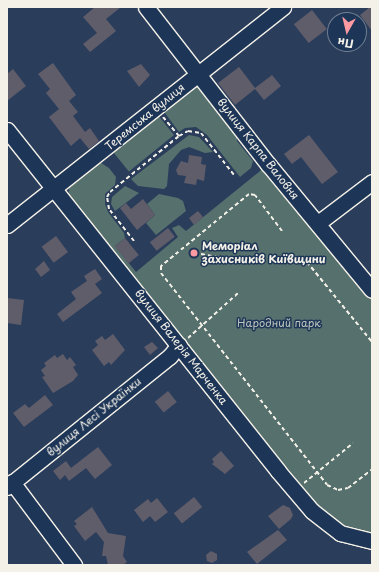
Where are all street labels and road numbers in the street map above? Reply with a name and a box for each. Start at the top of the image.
street label: Теремська вулиця [102,81,188,153]
street label: вулиця Карпа Валовня [214,96,302,202]
street label: вулиця Валерія Марченка [132,286,230,408]
street label: вулиця Лесі Українки [44,375,144,459]

